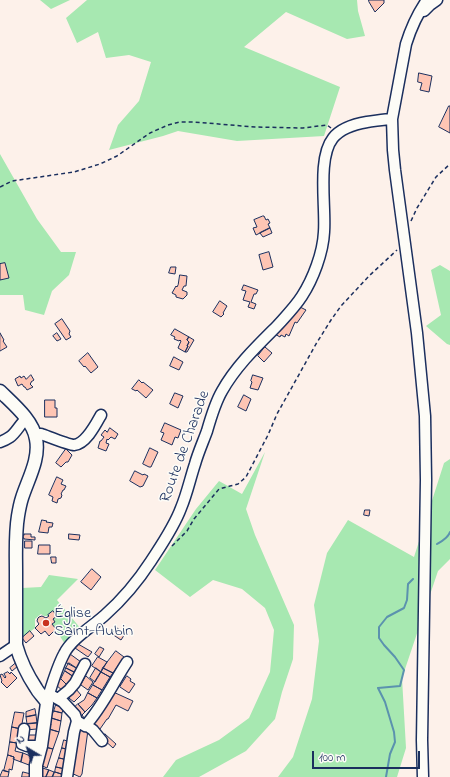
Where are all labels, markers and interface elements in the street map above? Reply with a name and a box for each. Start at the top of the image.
street label: Route de Charade [157,388,215,506]
place label: Église Saint-Aubin [54,604,133,642]
marker: Église Saint-Aubin [41,618,51,628]
north arrow [8,729,48,769]
text: N [13,731,28,748]
scale bar [314,743,422,769]
text: 100 m [319,749,346,767]

